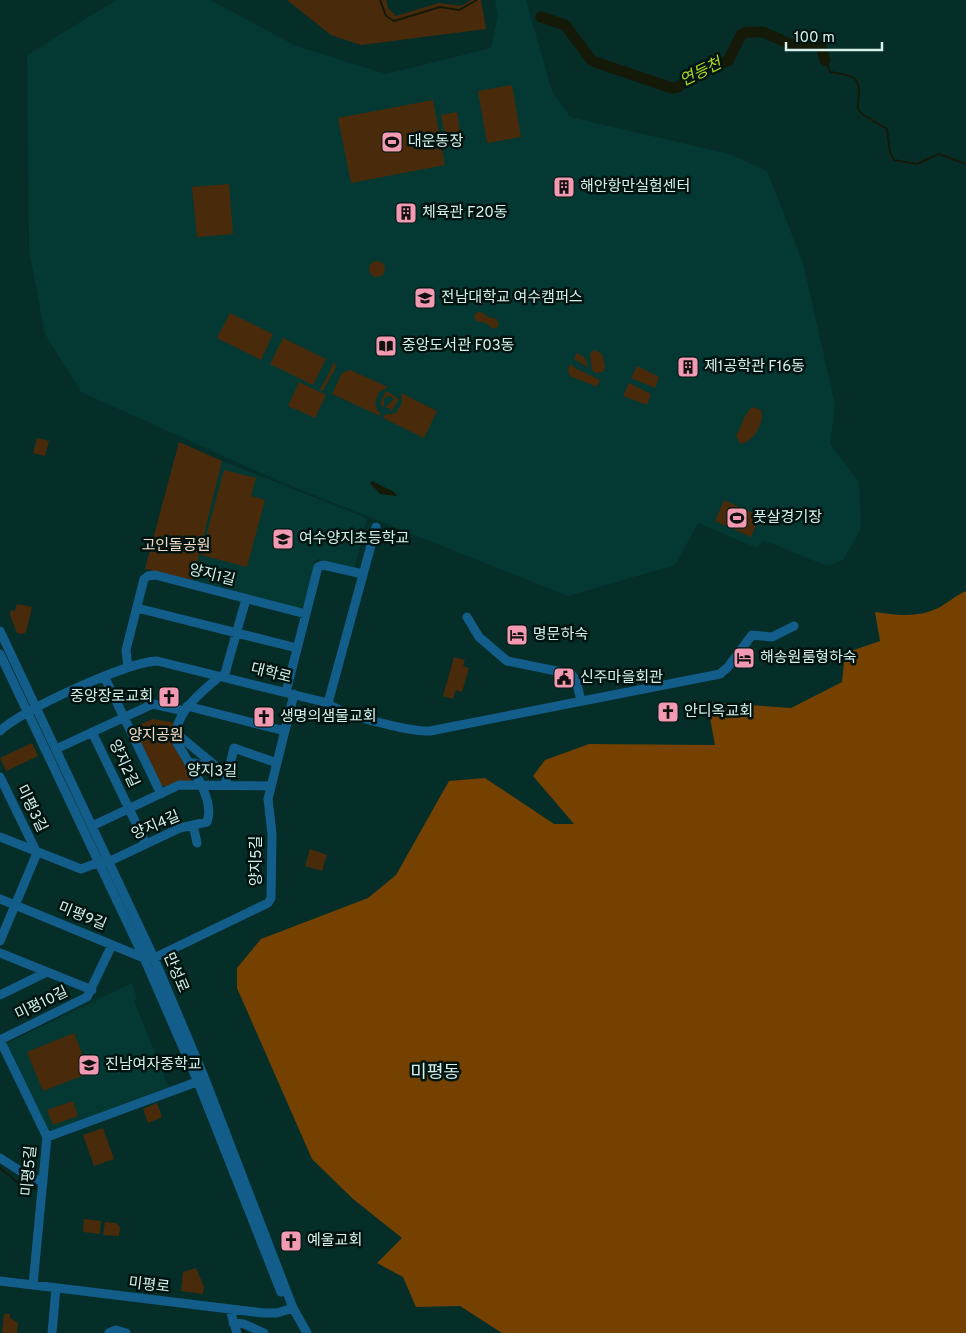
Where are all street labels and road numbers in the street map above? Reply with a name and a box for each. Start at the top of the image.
street label: 양지1길 [187,561,237,591]
street label: 대학로 [249,659,294,688]
street label: 양지2길 [104,737,142,791]
street label: 양지3길 [187,762,237,782]
street label: 미평3길 [11,782,51,836]
street label: 양지4길 [129,807,183,845]
street label: 양지5길 [248,836,267,886]
street label: 미평9길 [55,899,109,935]
street label: 만성로 [158,950,192,996]
street label: 미평10길 [12,983,72,1025]
street label: 미평5길 [18,1145,42,1197]
street label: 미평로 [127,1274,171,1298]

